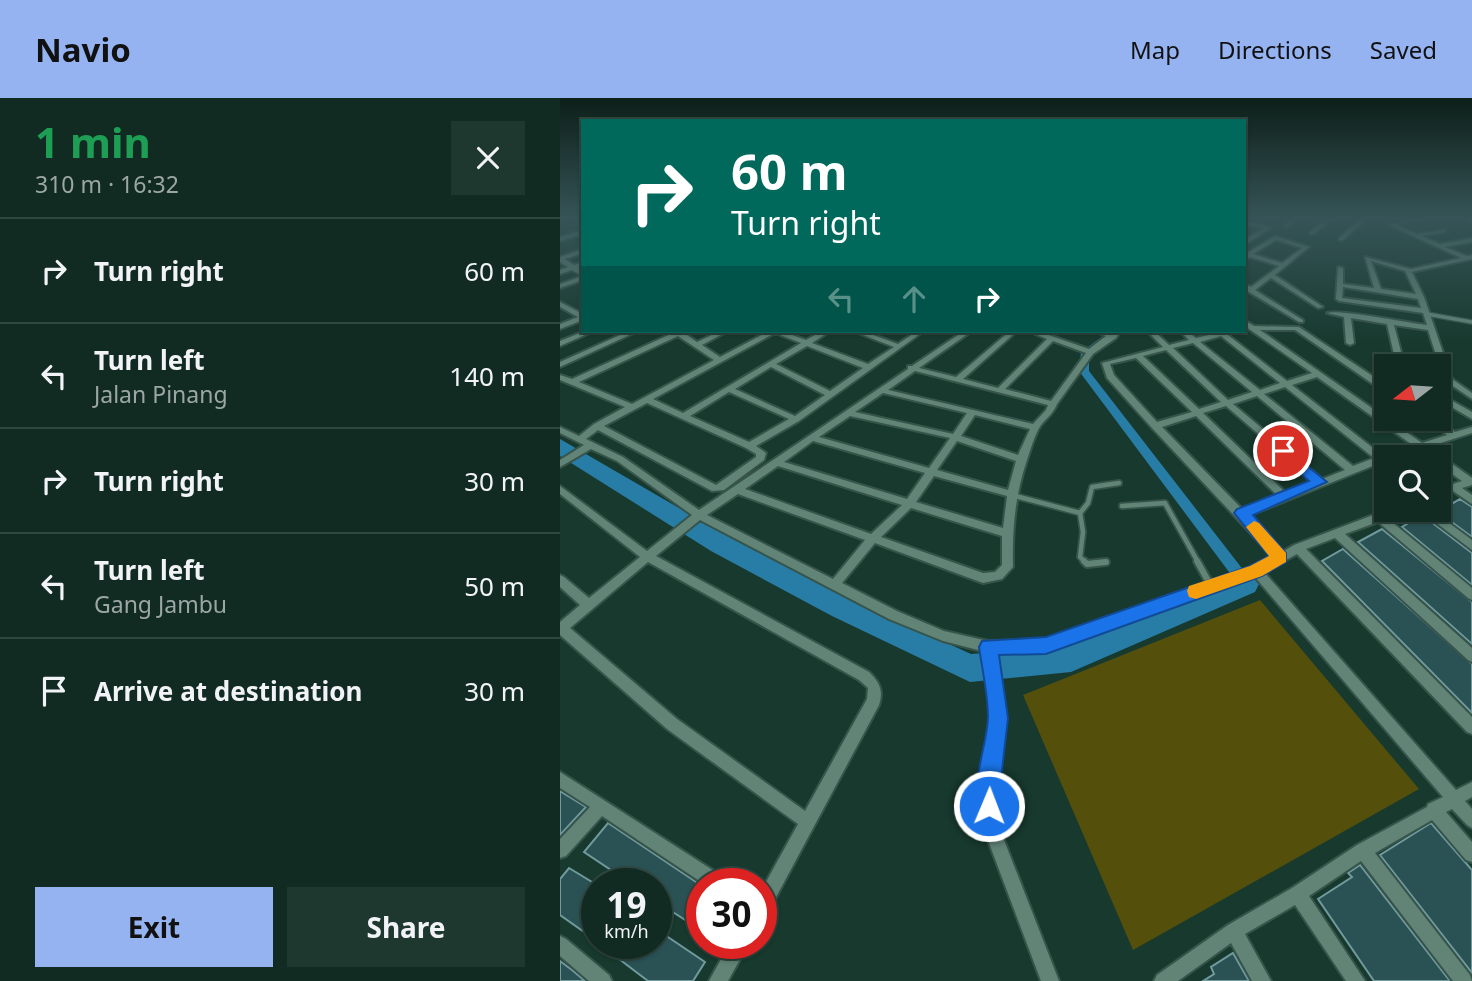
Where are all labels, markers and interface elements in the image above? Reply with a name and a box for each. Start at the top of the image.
text: Navio [35,27,131,72]
text: Map [1130,33,1180,66]
text: Directions [1218,33,1332,66]
text: Saved [1370,33,1437,66]
text: 1 min [35,113,151,170]
button: close [451,121,525,195]
text: 60 m [731,138,848,204]
icon: right [616,147,707,238]
text: 310 m · 16:32 [35,168,179,200]
text: Turn right [731,201,881,244]
icon: right [35,252,73,290]
text: Turn right [94,253,224,289]
text: 60 m [464,253,525,289]
icon: left [822,280,860,318]
icon: ahead [895,280,933,318]
icon: right [968,280,1006,318]
text: Turn left [94,342,205,378]
north arrow [1374,354,1451,430]
map controls [1374,354,1451,522]
icon: left [35,357,73,395]
text: 140 m [449,358,525,394]
text: Jalan Pinang [94,378,228,410]
pin [1253,421,1313,481]
icon: arrive [1264,432,1302,470]
button: search [1374,445,1451,522]
icon: right [35,462,73,500]
text: Turn right [94,463,224,499]
text: 30 m [464,463,525,499]
text: Turn left [94,552,205,588]
icon: left [35,567,73,605]
text: 50 m [464,568,525,604]
text: Gang Jambu [94,588,227,620]
icon: arrive [35,672,73,710]
text: Arrive at destination [94,673,363,709]
text: 30 m [464,673,525,709]
position arrow [952,769,1026,843]
speed limit sign: 30 [686,868,777,959]
text: 19 [606,881,647,928]
button: Exit [35,887,273,967]
button: Share [287,887,525,967]
text: km/h [604,919,649,943]

